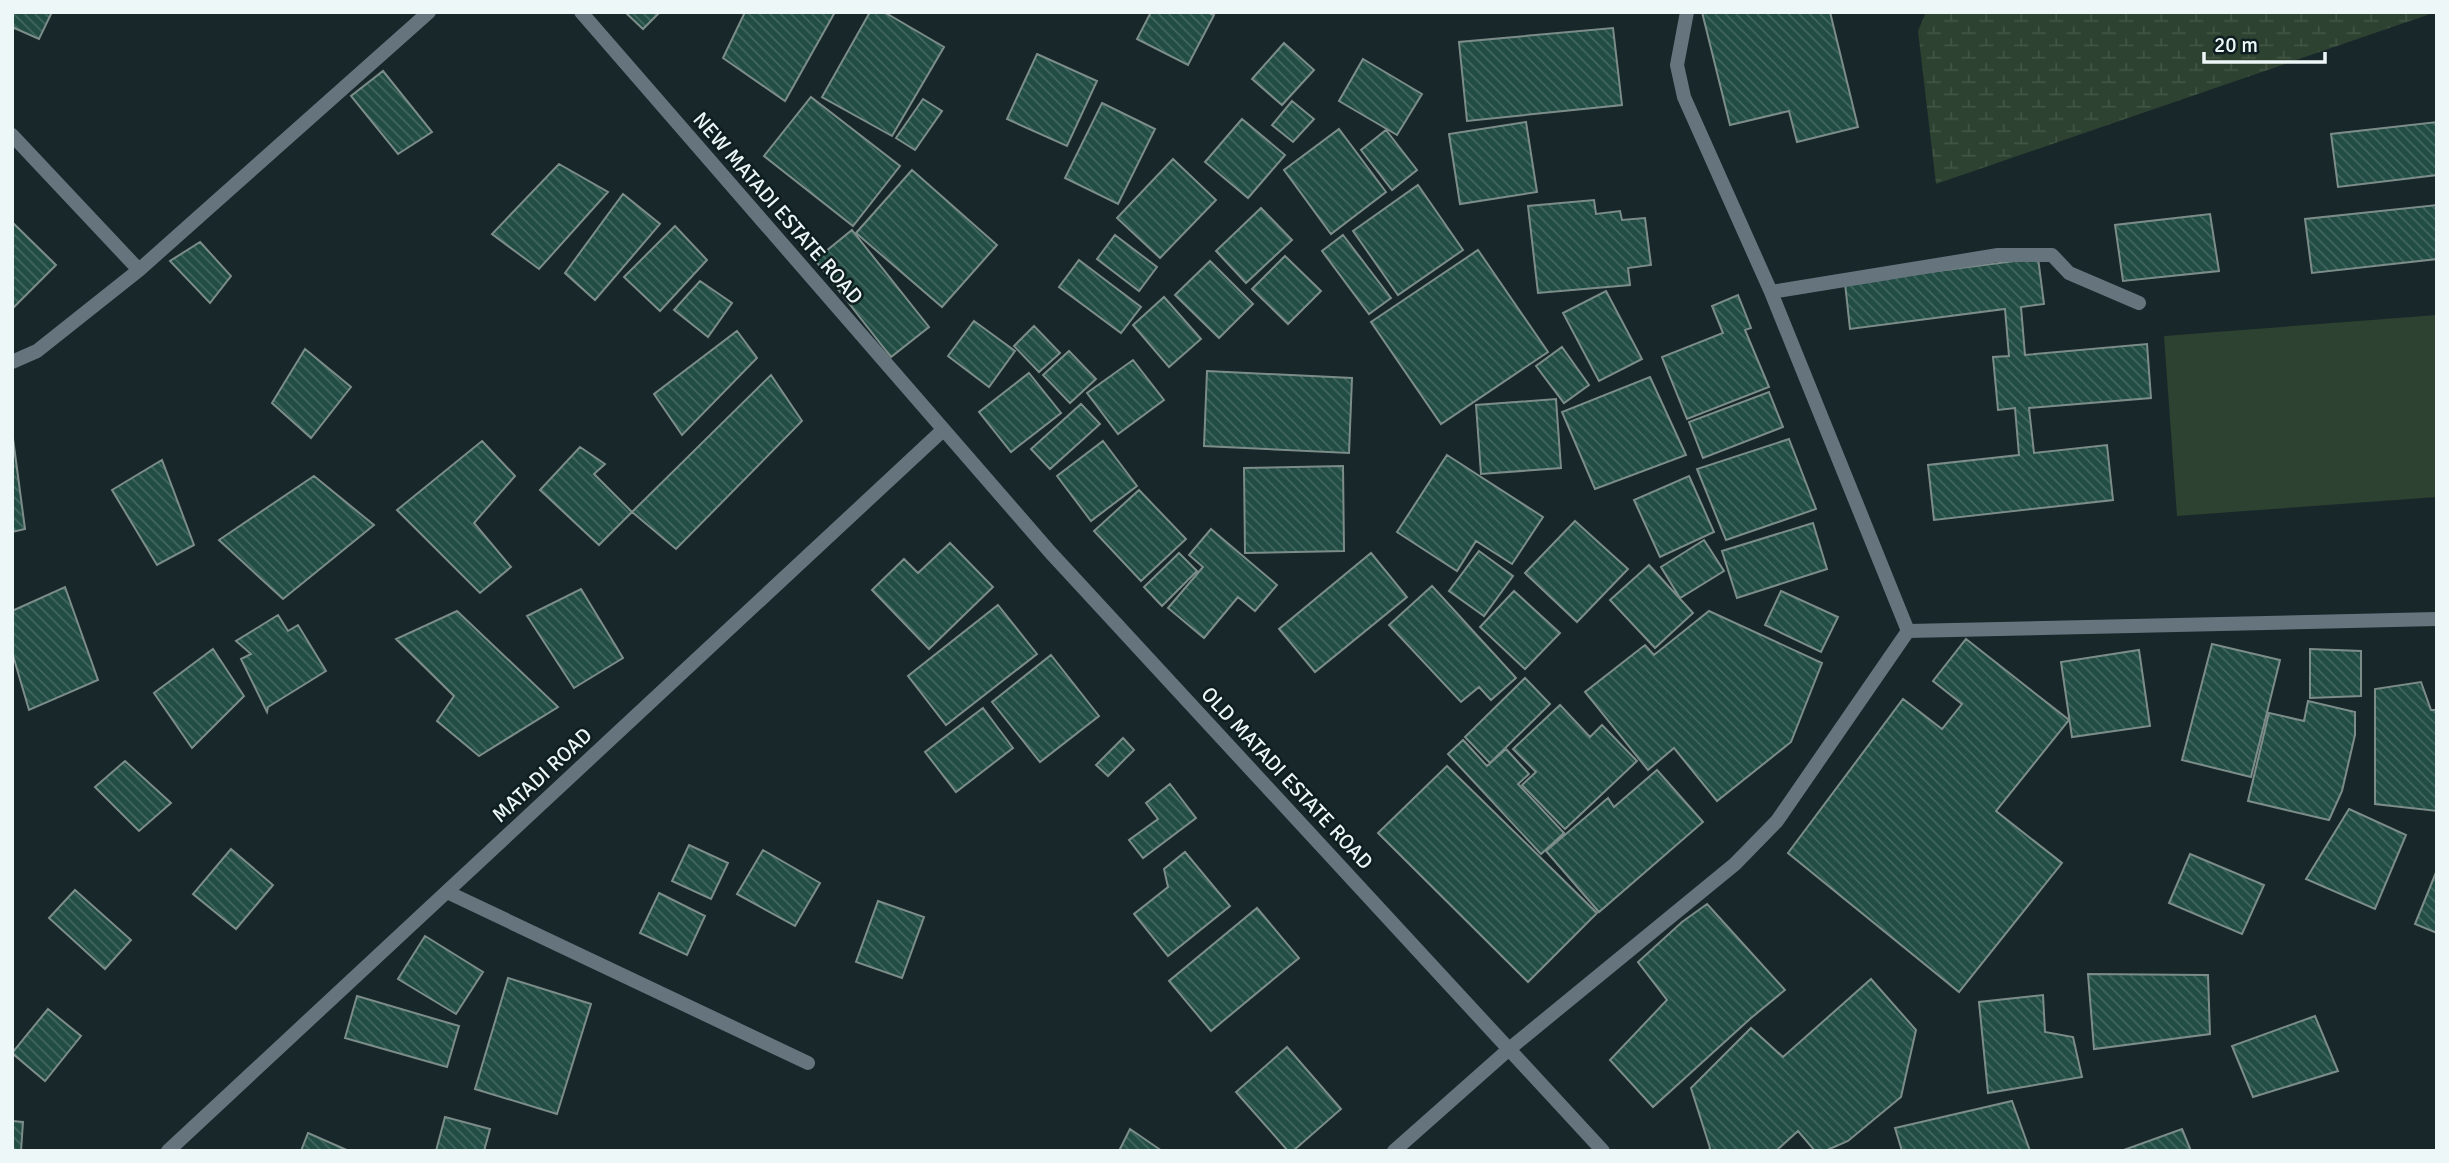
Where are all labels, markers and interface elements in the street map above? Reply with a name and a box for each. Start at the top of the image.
scale bar [2204,21,2325,65]
text: 20 m [2214,32,2258,58]
street label: NEW MATADI ESTATE ROAD [687,107,869,309]
street label: OLD MATADI ESTATE ROAD [1196,681,1378,875]
street label: MATADI ROAD [487,722,597,828]

